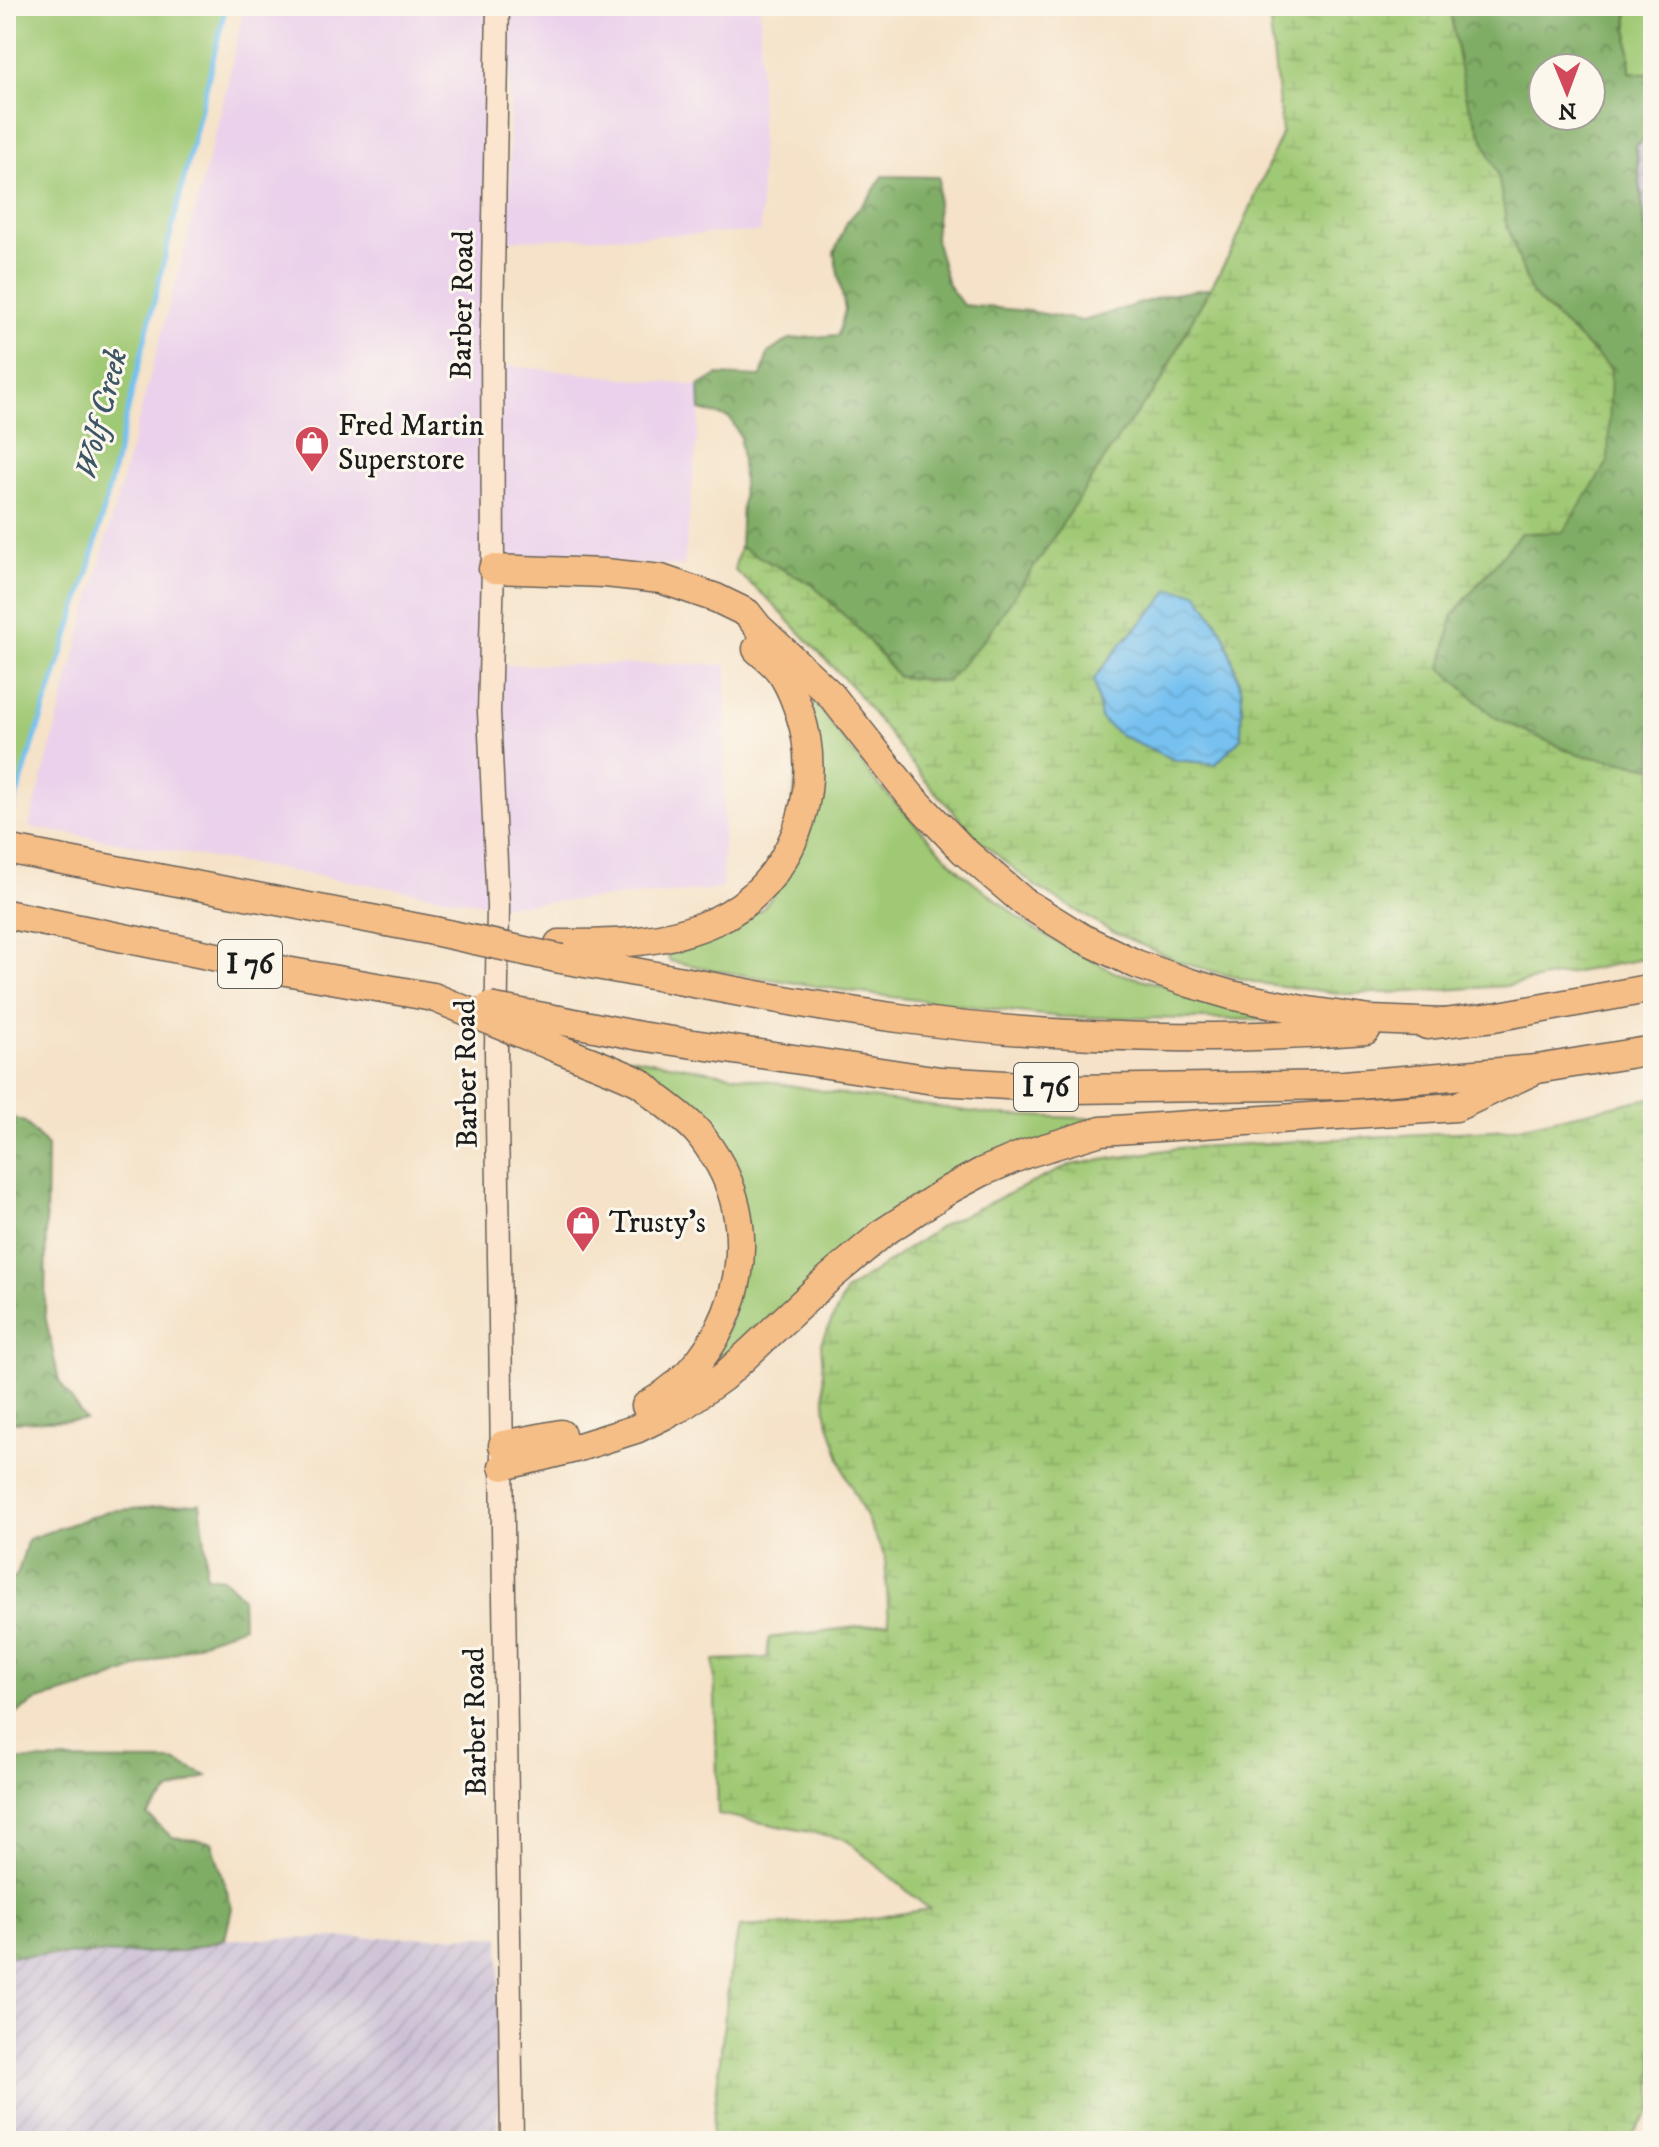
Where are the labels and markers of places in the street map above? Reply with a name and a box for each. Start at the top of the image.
place label: Fred Martin Superstore [338,408,485,479]
shop icon: Fred Martin Superstore [293,424,331,474]
shop icon: Trusty's [564,1204,602,1254]
place label: Trusty's [609,1205,706,1242]

